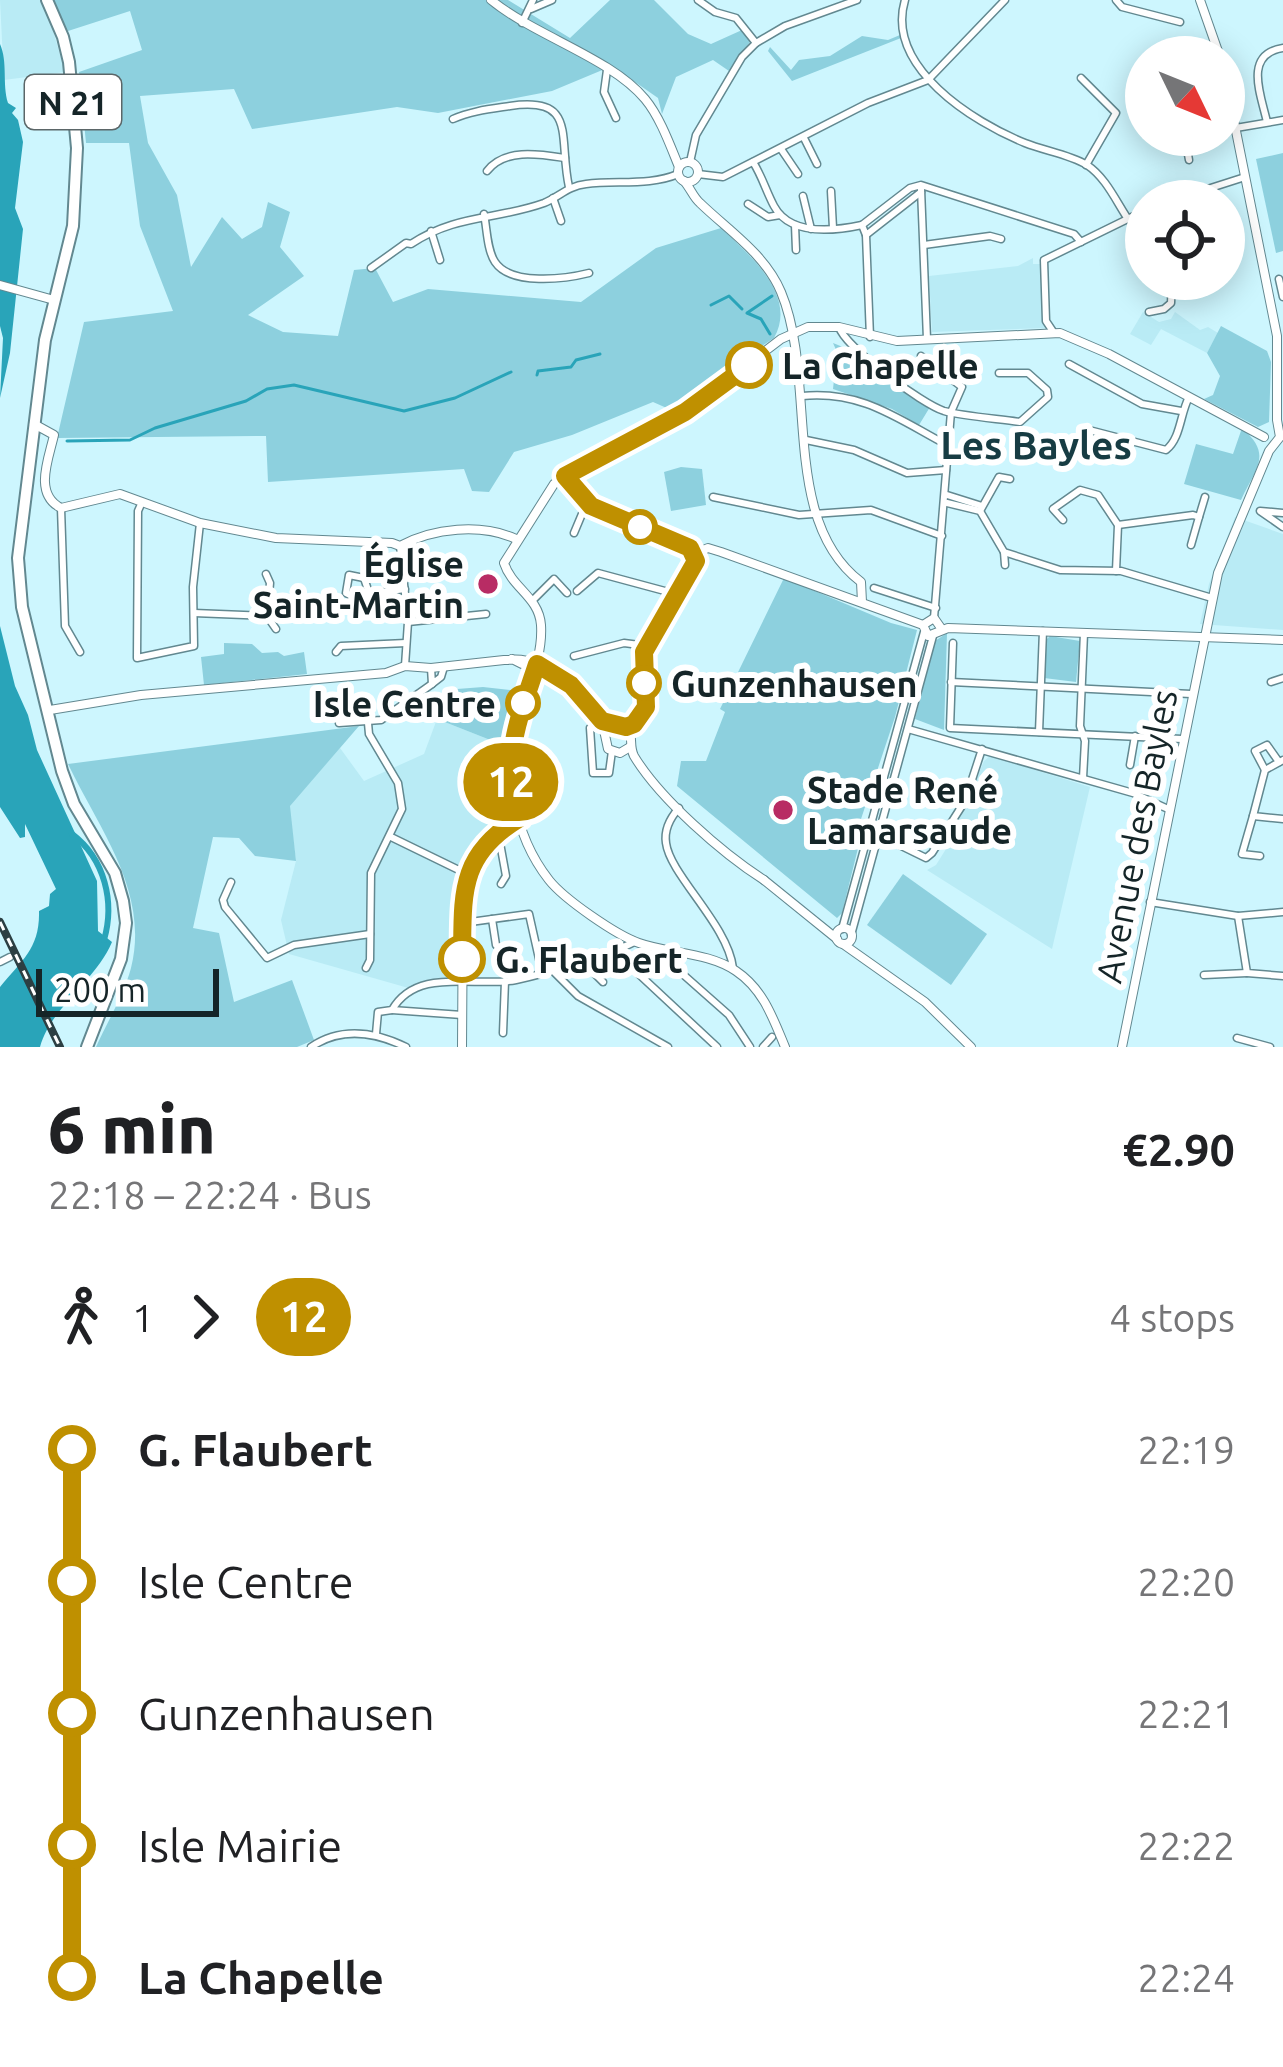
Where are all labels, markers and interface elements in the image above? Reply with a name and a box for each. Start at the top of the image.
north arrow [1125,36,1245,156]
map controls [1125,36,1245,300]
road number: N 21 [25,75,121,129]
button: locate [1125,180,1245,300]
marker: La Chapelle [727,343,771,387]
place label: La Chapelle [782,345,979,386]
district label: Les Bayles [940,423,1132,466]
unlabelled marker [624,511,656,543]
place label: Église Saint-Martin [253,541,464,625]
marker: Église Saint-Martin [475,571,501,597]
place label: Gunzenhausen [671,663,917,704]
marker: Gunzenhausen [628,667,660,699]
place label: Isle Centre [313,683,496,724]
street label: Avenue des Bayles [1087,686,1185,986]
marker: Isle Centre [507,687,539,719]
line badge: 12 [457,743,565,821]
text: 12 [487,758,535,805]
place label: Stade René Lamarsaude [807,769,1012,851]
marker: Stade René Lamarsaude [770,797,796,823]
marker: G. Flaubert [440,937,484,981]
place label: G. Flaubert [495,939,683,980]
scale bar [36,963,219,1016]
text: 200 m [54,971,146,1008]
text: 6 min [48,1091,216,1165]
text: €2.90 [1122,1124,1235,1175]
text: 22:18 – 22:24 · Bus [48,1173,372,1216]
icon: walk [48,1284,114,1350]
icon: forward [172,1284,238,1350]
text: 12 [280,1293,327,1340]
text: 1 [132,1296,154,1339]
text: 4 stops [1109,1296,1235,1339]
text: G. Flaubert [138,1424,373,1475]
text: 22:19 [1137,1428,1235,1471]
text: Isle Centre [138,1556,354,1607]
text: 22:20 [1137,1560,1235,1603]
text: Gunzenhausen [138,1688,435,1739]
text: 22:21 [1137,1692,1235,1735]
text: Isle Mairie [138,1820,342,1871]
text: 22:22 [1137,1824,1235,1867]
text: La Chapelle [138,1952,384,2003]
text: 22:24 [1137,1956,1235,1999]

